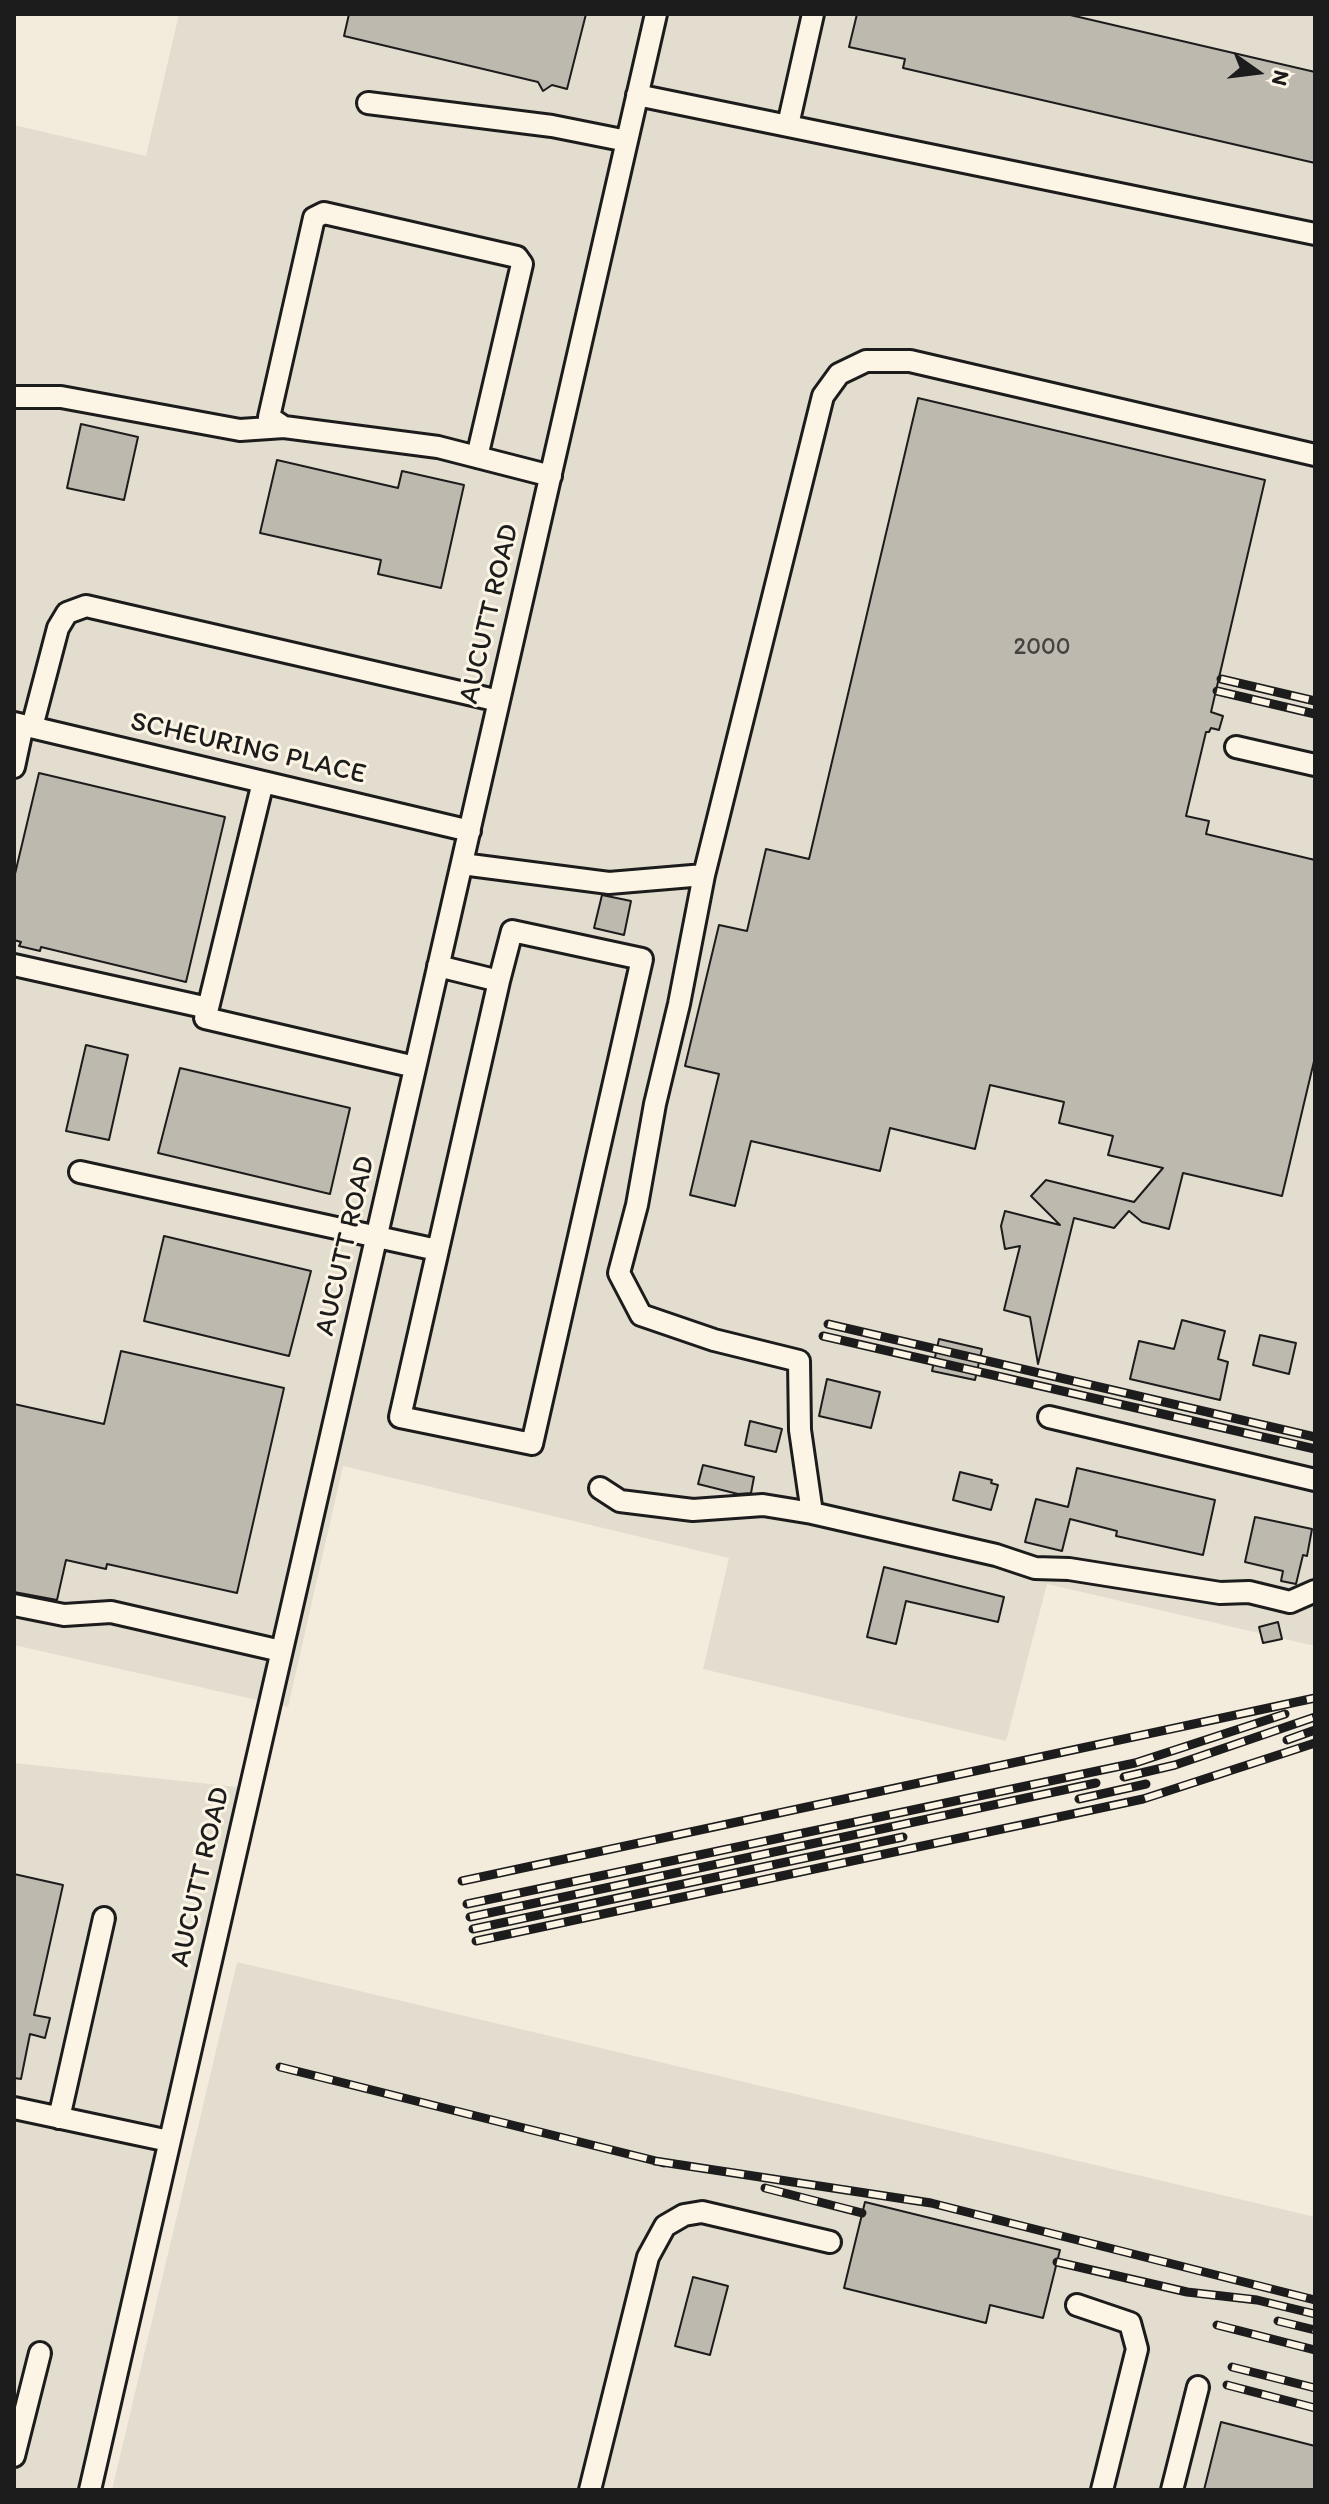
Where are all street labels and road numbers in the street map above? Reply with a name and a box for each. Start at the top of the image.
street label: AUCUTT ROAD [453,521,527,707]
street label: SCHEURING PLACE [127,706,369,792]
street label: AUCUTT ROAD [309,1153,383,1339]
street label: AUCUTT ROAD [164,1784,238,1970]

